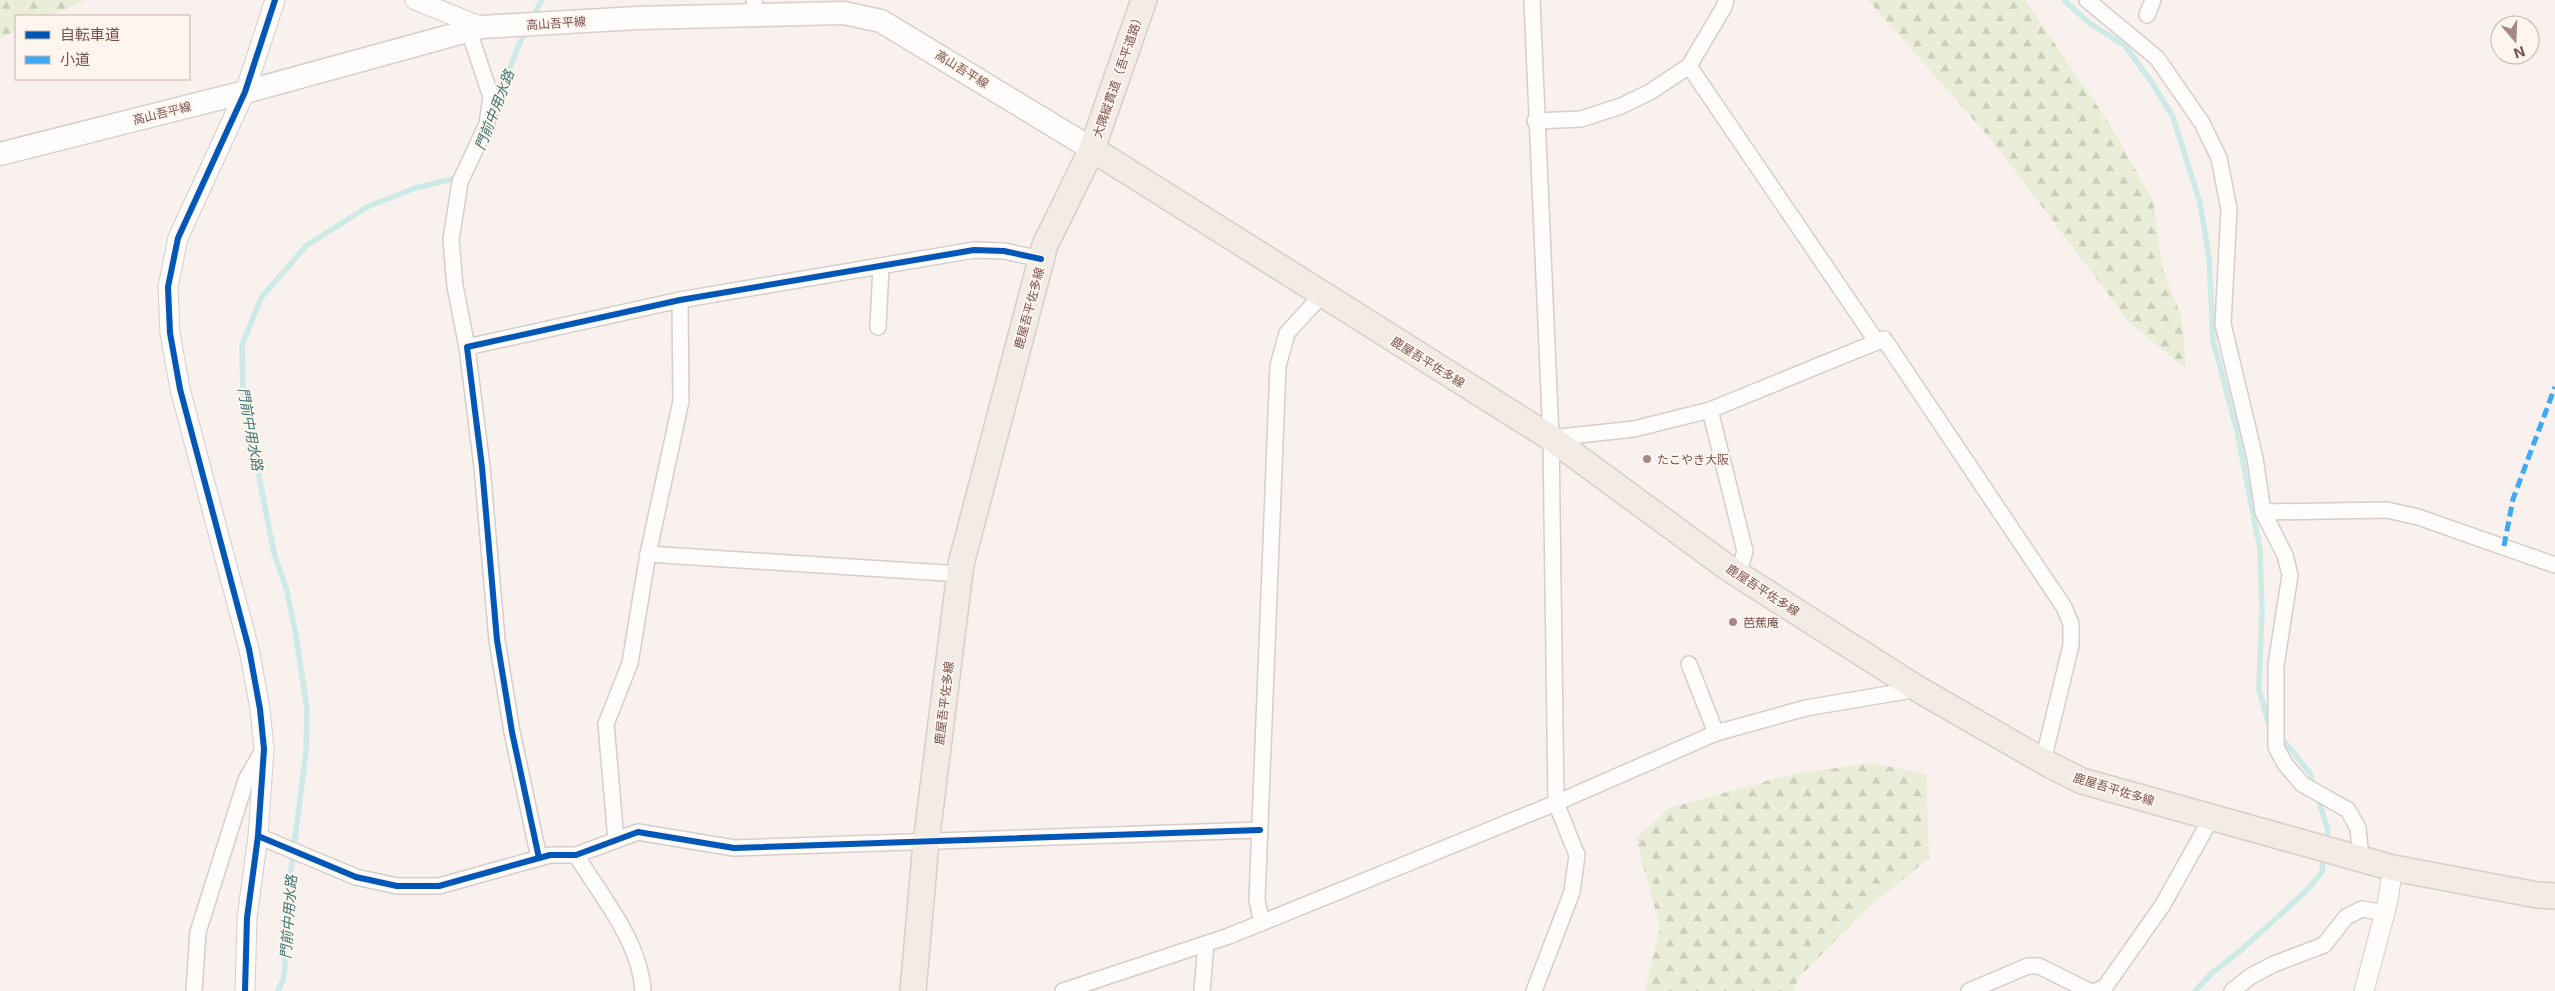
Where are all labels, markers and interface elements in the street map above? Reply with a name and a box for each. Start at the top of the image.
street label: 大隅縦貫道（吾平道路） [1089,10,1147,140]
street label: 高山吾平線 [526,13,586,33]
legend [15,15,190,80]
north arrow [2490,15,2540,65]
text: 自転車道 [60,25,120,44]
text: N [2512,43,2527,63]
street label: 高山吾平線 [933,47,991,91]
text: 小道 [60,50,90,69]
water label: 門前中用水路 [471,67,517,152]
street label: 高山吾平線 [131,98,193,128]
street label: 鹿屋吾平佐多線 [1011,265,1047,351]
street label: 鹿屋吾平佐多線 [1388,333,1468,391]
water label: 門前中用水路 [235,386,267,473]
place label: たこやき大阪 [1657,452,1729,467]
marker: たこやき大阪 [1641,453,1653,465]
street label: 鹿屋吾平佐多線 [1724,561,1802,619]
place label: 芭蕉庵 [1743,615,1779,630]
marker: 芭蕉庵 [1727,616,1739,628]
street label: 鹿屋吾平佐多線 [931,660,957,746]
street label: 鹿屋吾平佐多線 [2072,770,2156,808]
water label: 門前中用水路 [277,874,299,959]

